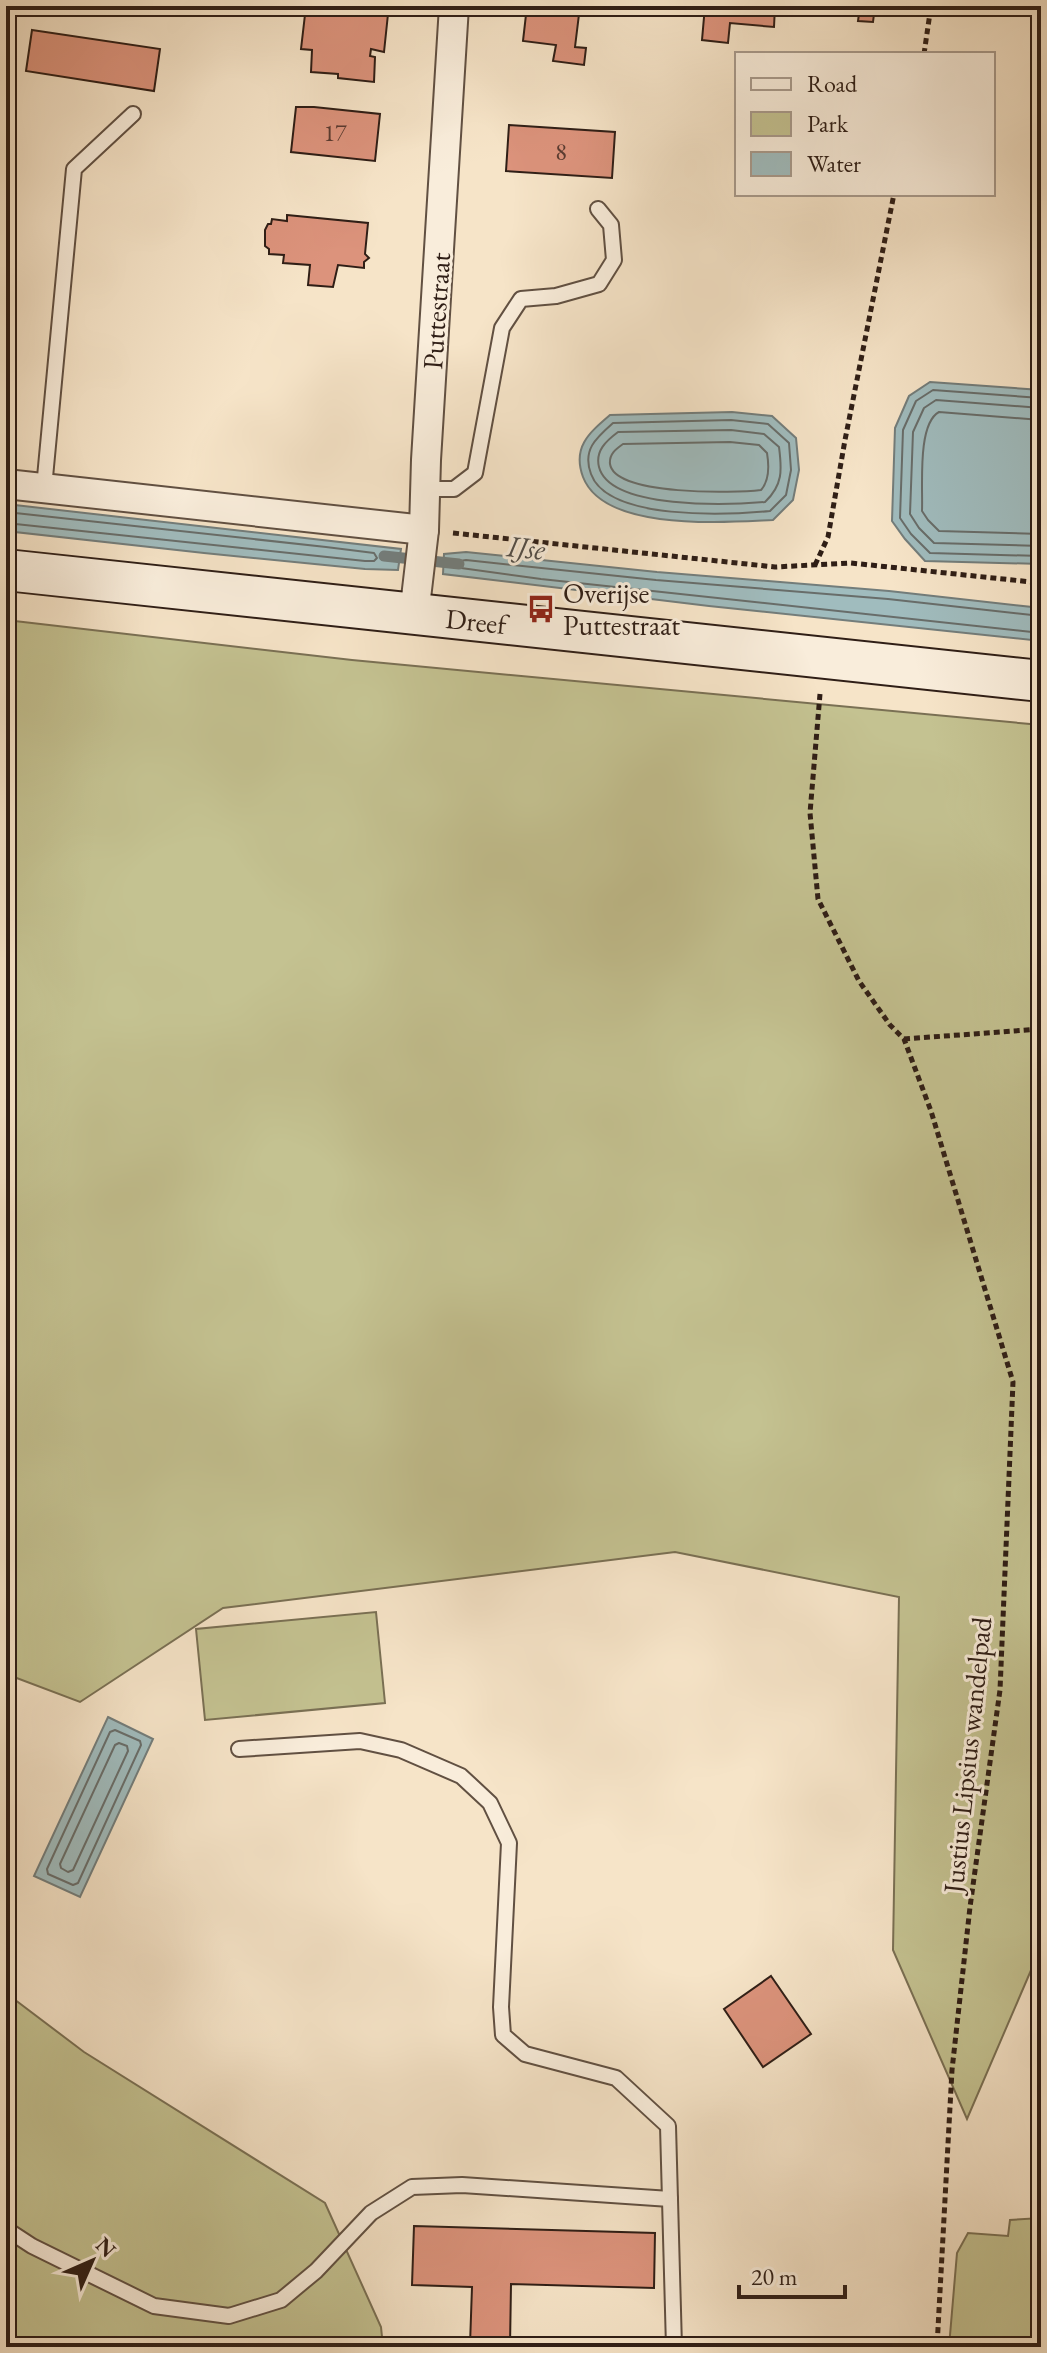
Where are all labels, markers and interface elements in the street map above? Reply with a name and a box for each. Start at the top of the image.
legend [735,52,995,196]
text: Road [807,68,858,99]
text: Park [807,108,849,139]
house number: 17 [323,117,347,148]
house number: 8 [555,136,567,167]
text: Water [807,148,861,179]
street label: Puttestraat [414,251,458,371]
water label: IJse [504,526,548,569]
place label: Overijse Puttestraat [563,575,680,643]
bus stop icon: Overijse Puttestraat [526,594,556,624]
street label: Dreef [444,600,511,642]
street label: Justius Lipsius wandelpad [934,1614,999,1897]
north arrow [52,2221,132,2301]
text: N [89,2231,122,2264]
scale bar [739,2249,845,2299]
text: 20 m [751,2261,798,2292]

